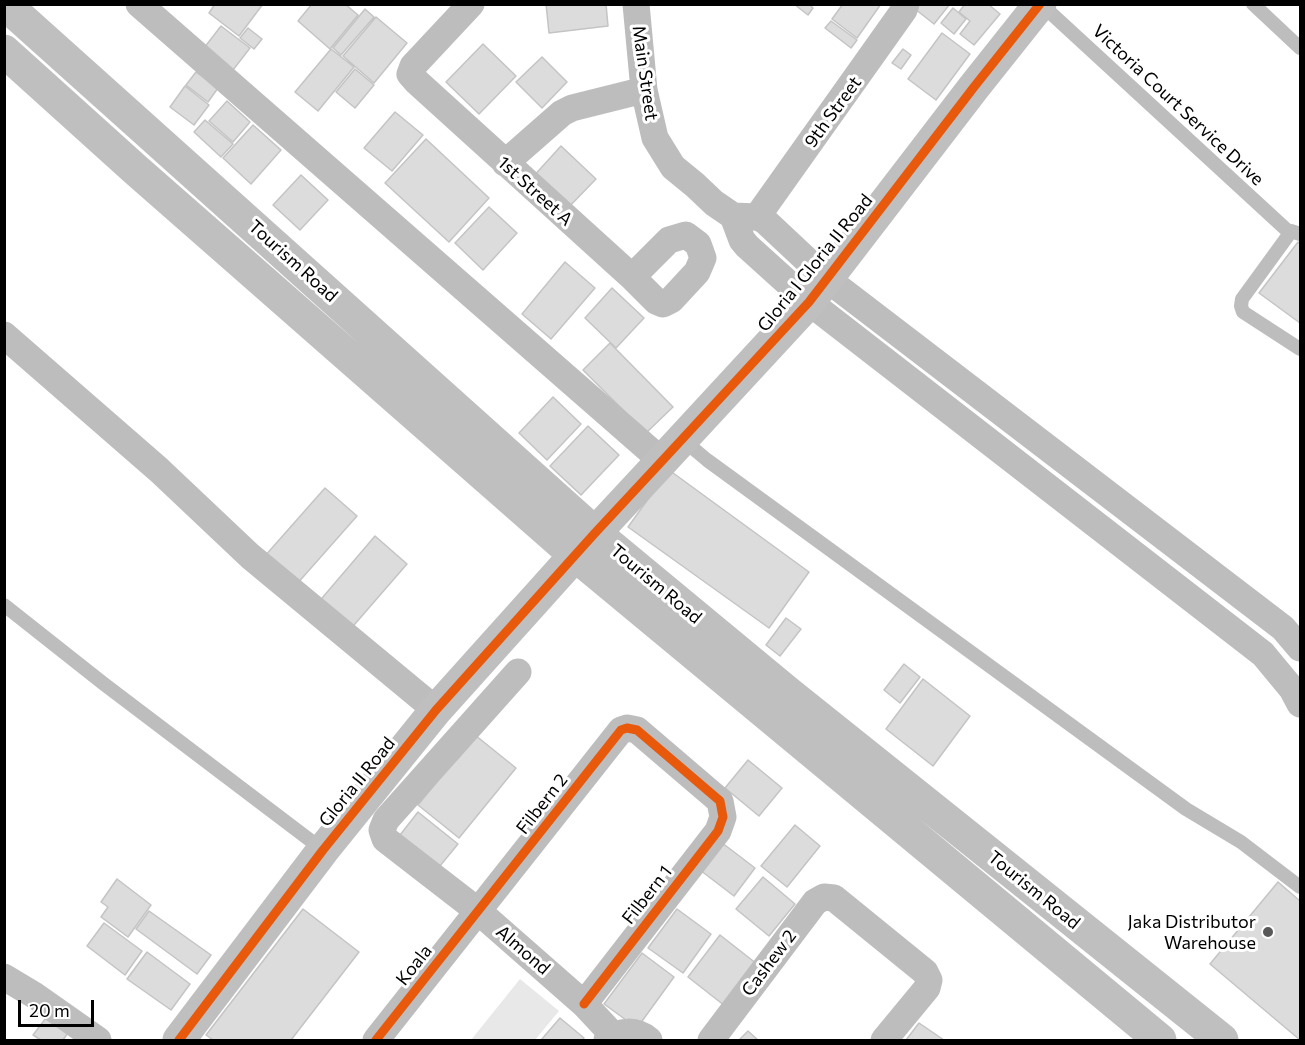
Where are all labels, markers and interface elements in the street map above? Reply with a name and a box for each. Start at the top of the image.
street label: Victoria Court Service Drive [1088,20,1268,190]
street label: Main Street [628,24,662,122]
street label: 9th Street [800,72,866,152]
street label: 1st Street A [493,152,577,230]
street label: Gloria I Gloria II Road [753,190,877,336]
street label: Tourism Road [244,215,342,307]
street label: Tourism Road [606,540,706,628]
street label: Gloria II Road [314,733,400,831]
street label: Filbern 2 [512,770,572,838]
street label: Tourism Road [984,846,1084,934]
street label: Filbern 1 [617,861,677,929]
place label: Jaka Distributor Warehouse [1128,911,1256,954]
street label: Almond [492,921,554,979]
marker: Jaka Distributor Warehouse [1261,925,1275,939]
street label: Cashew 2 [737,926,801,1000]
street label: Koala [391,940,437,990]
scale bar [21,988,98,1026]
text: 20 m [29,999,70,1021]

